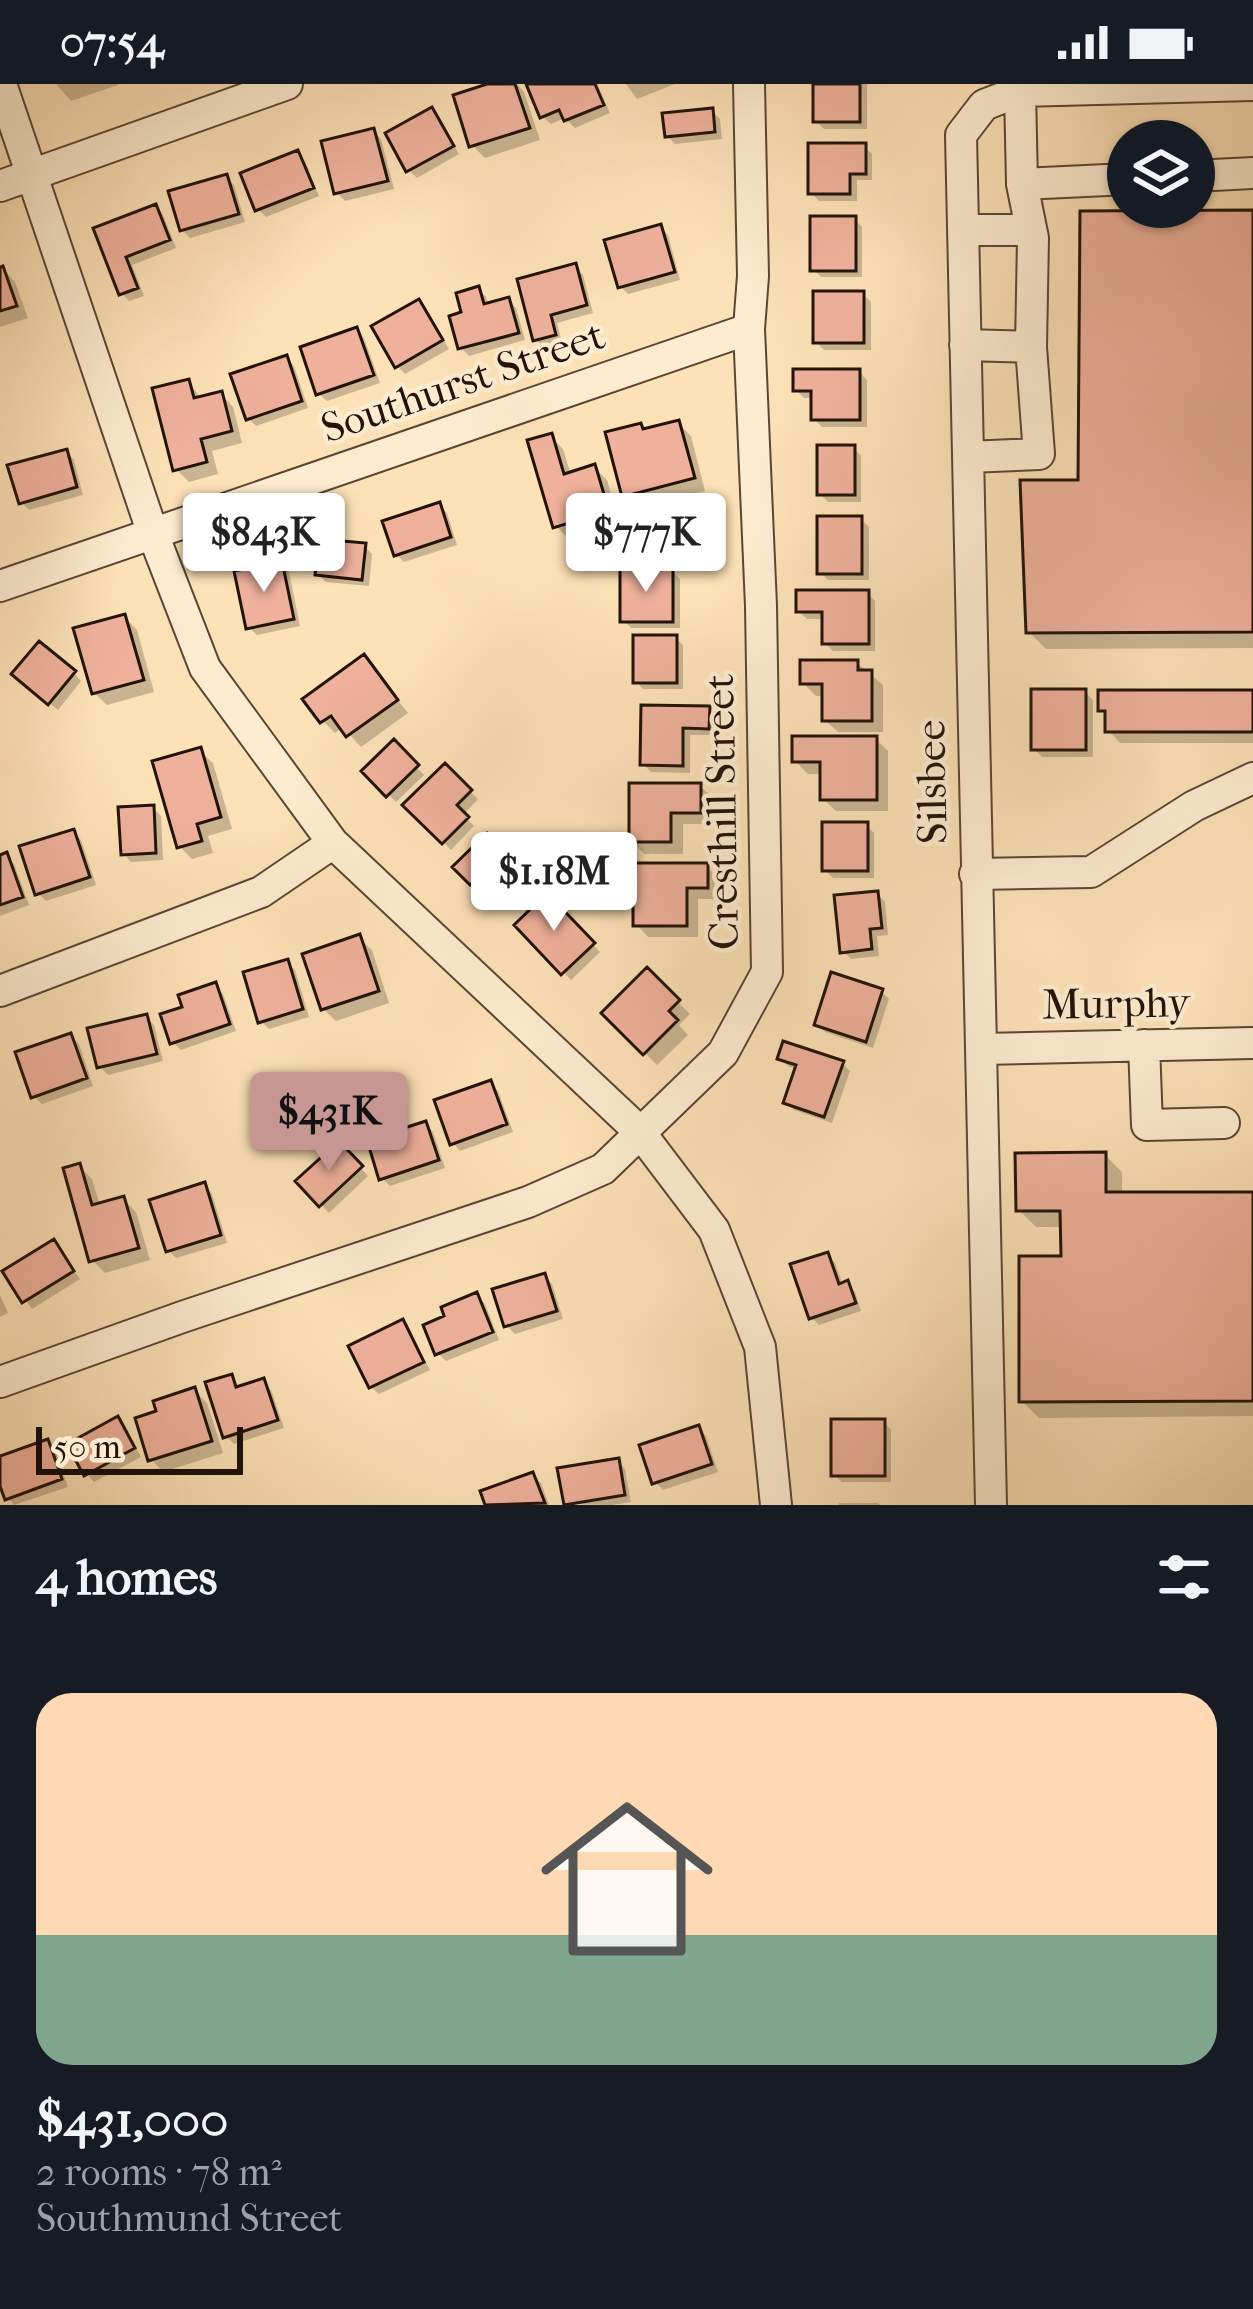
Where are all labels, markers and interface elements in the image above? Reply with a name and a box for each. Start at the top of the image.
text: 07:54 [60,16,163,69]
map controls [1107,120,1215,228]
button: layers [1107,120,1215,228]
street label: Southurst Street [315,311,611,453]
pin: $843K [180,493,348,595]
pin: $777K [562,493,730,595]
text: $843K [210,509,318,555]
text: $777K [593,509,699,555]
street label: Cresthill Street [695,674,749,950]
street label: Silsbee [906,719,958,845]
pin: $1.18M [456,832,652,934]
text: $1.18M [498,848,610,894]
street label: Murphy [1042,978,1192,1030]
pin: $431K [245,1072,413,1174]
text: $431K [278,1088,380,1134]
scale bar [36,1421,243,1474]
text: 50 m [54,1428,121,1467]
icon: filters [1151,1544,1217,1610]
text: 4 homes [36,1547,217,1607]
icon: home [519,1771,735,1987]
text: $431,000 [36,2089,228,2149]
text: 2 rooms · 78 m² [36,2149,282,2195]
text: Southmund Street [36,2195,342,2241]

